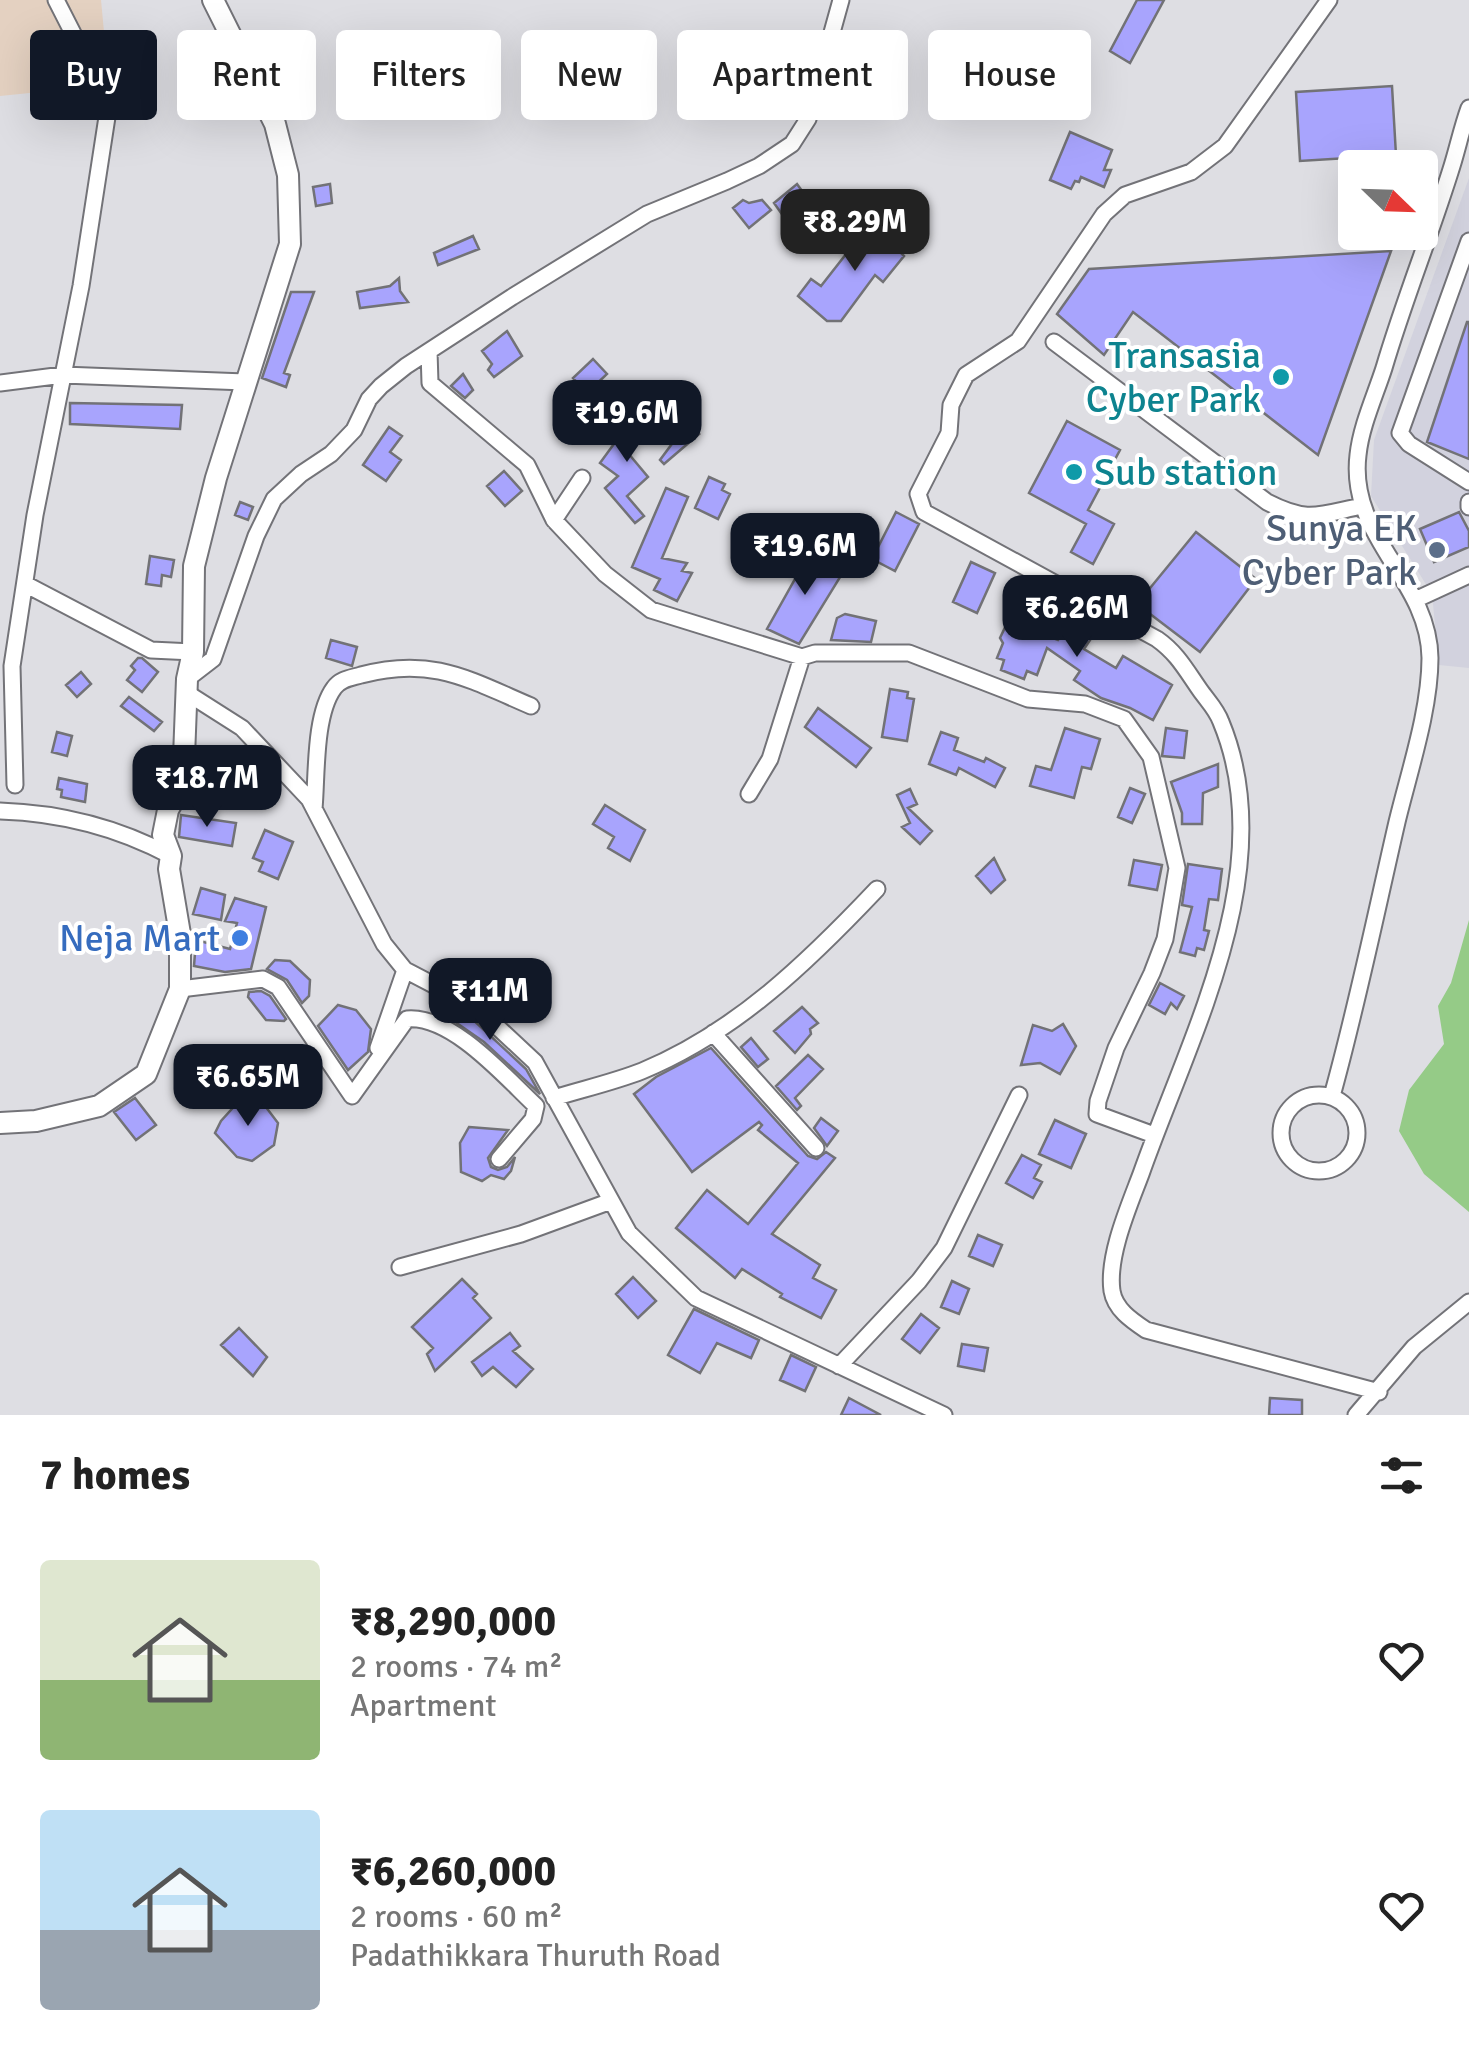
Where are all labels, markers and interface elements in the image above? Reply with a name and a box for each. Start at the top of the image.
chip: Buy [30,30,157,120]
chip: Rent [177,30,316,120]
chip: Filters [336,30,501,120]
chip: New [521,30,657,120]
chip: Apartment [677,30,908,120]
chip: House [928,30,1091,120]
north arrow [1338,150,1438,250]
map controls [1338,150,1438,250]
pin: ₹8.29M [774,189,936,274]
text: ₹8.29M [803,202,907,241]
place label: Transasia Cyber Park [1086,332,1261,423]
marker: Transasia Cyber Park [1270,366,1292,388]
pin: ₹19.6M [546,380,708,465]
text: ₹19.6M [575,393,679,432]
place label: Sub station [1094,449,1277,496]
marker: Sub station [1063,461,1085,483]
place label: Sunya EK Cyber Park [1242,505,1417,596]
pin: ₹19.6M [724,513,886,598]
text: ₹19.6M [753,526,857,565]
marker: Sunya EK Cyber Park [1426,539,1448,561]
pin: ₹6.26M [996,575,1158,660]
text: ₹6.26M [1025,588,1129,627]
pin: ₹18.7M [126,745,288,830]
text: ₹18.7M [155,758,259,797]
place label: Neja Mart [59,915,220,962]
marker: Neja Mart [229,927,251,949]
pin: ₹11M [431,958,549,1043]
text: ₹11M [451,971,529,1010]
pin: ₹6.65M [167,1044,329,1129]
text: ₹6.65M [196,1057,300,1096]
icon: filters [1374,1448,1429,1503]
text: 7 homes [40,1450,190,1501]
text: ₹8,290,000 [350,1596,556,1647]
icon: home [120,1600,240,1720]
icon: heart [1374,1633,1429,1688]
text: 2 rooms · 74 m² [350,1647,563,1686]
text: Apartment [350,1686,497,1725]
text: ₹6,260,000 [350,1846,556,1897]
icon: home [120,1850,240,1970]
icon: heart [1374,1883,1429,1938]
text: 2 rooms · 60 m² [350,1897,563,1936]
text: Padathikkara Thuruth Road [350,1936,721,1975]

